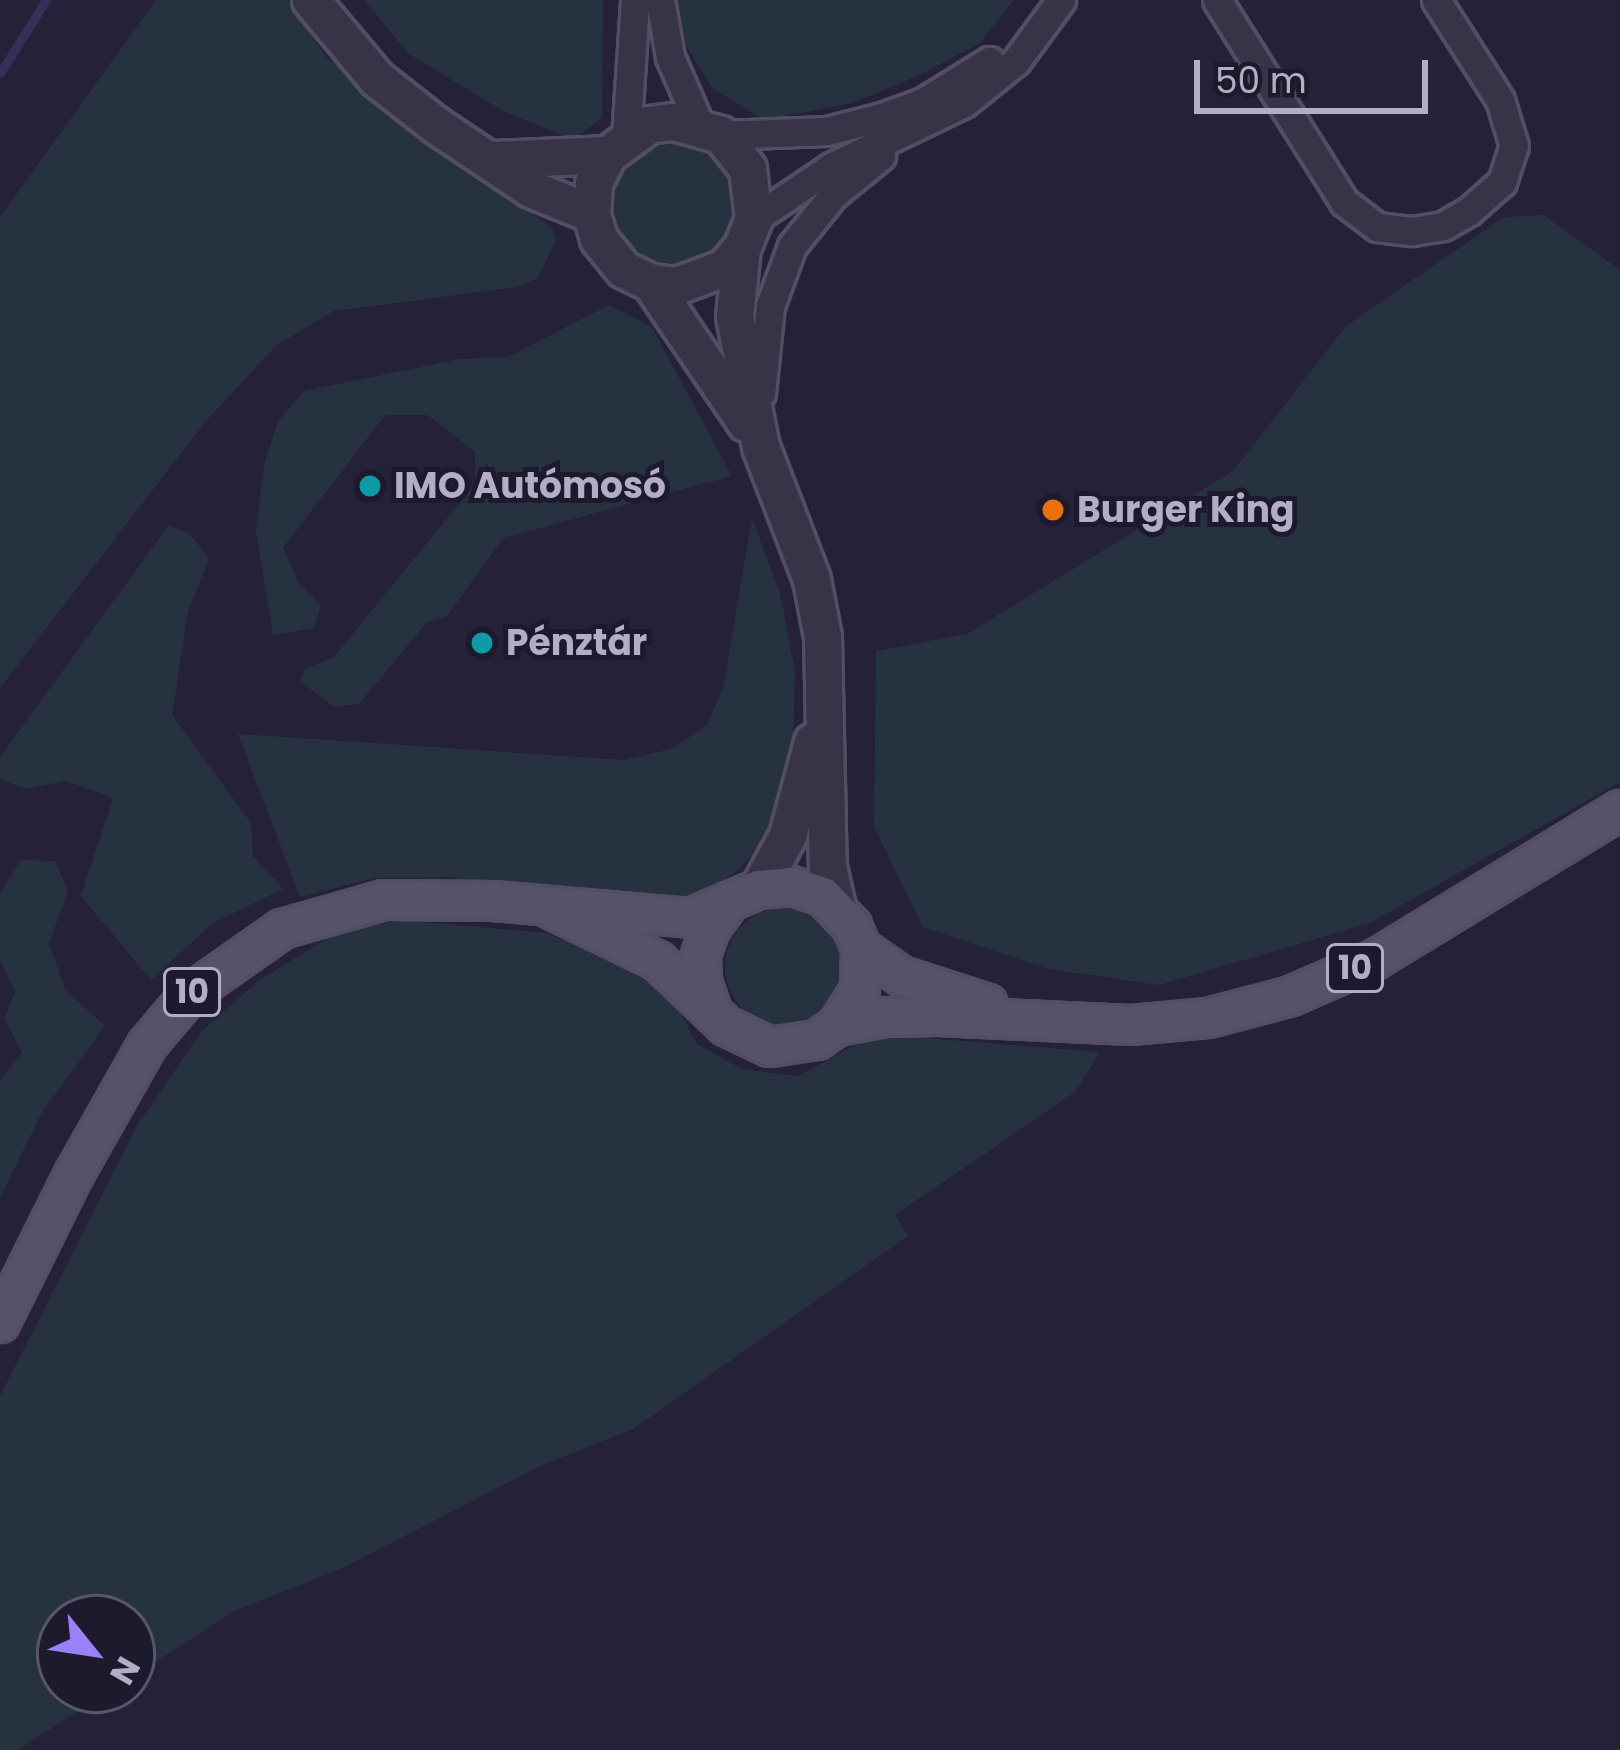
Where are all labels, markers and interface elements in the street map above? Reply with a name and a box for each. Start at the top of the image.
scale bar [1200,36,1434,110]
text: 50 m [1215,55,1307,106]
place label: IMO Autómosó [394,464,666,508]
marker: IMO Autómosó [357,473,383,499]
place label: Burger King [1077,488,1294,532]
marker: Burger King [1040,497,1066,523]
place label: Pénztár [506,621,647,665]
marker: Pénztár [469,630,495,656]
road number: 10 [1325,941,1385,995]
road number: 10 [162,965,222,1019]
north arrow [36,1594,156,1714]
text: N [98,1648,152,1693]

